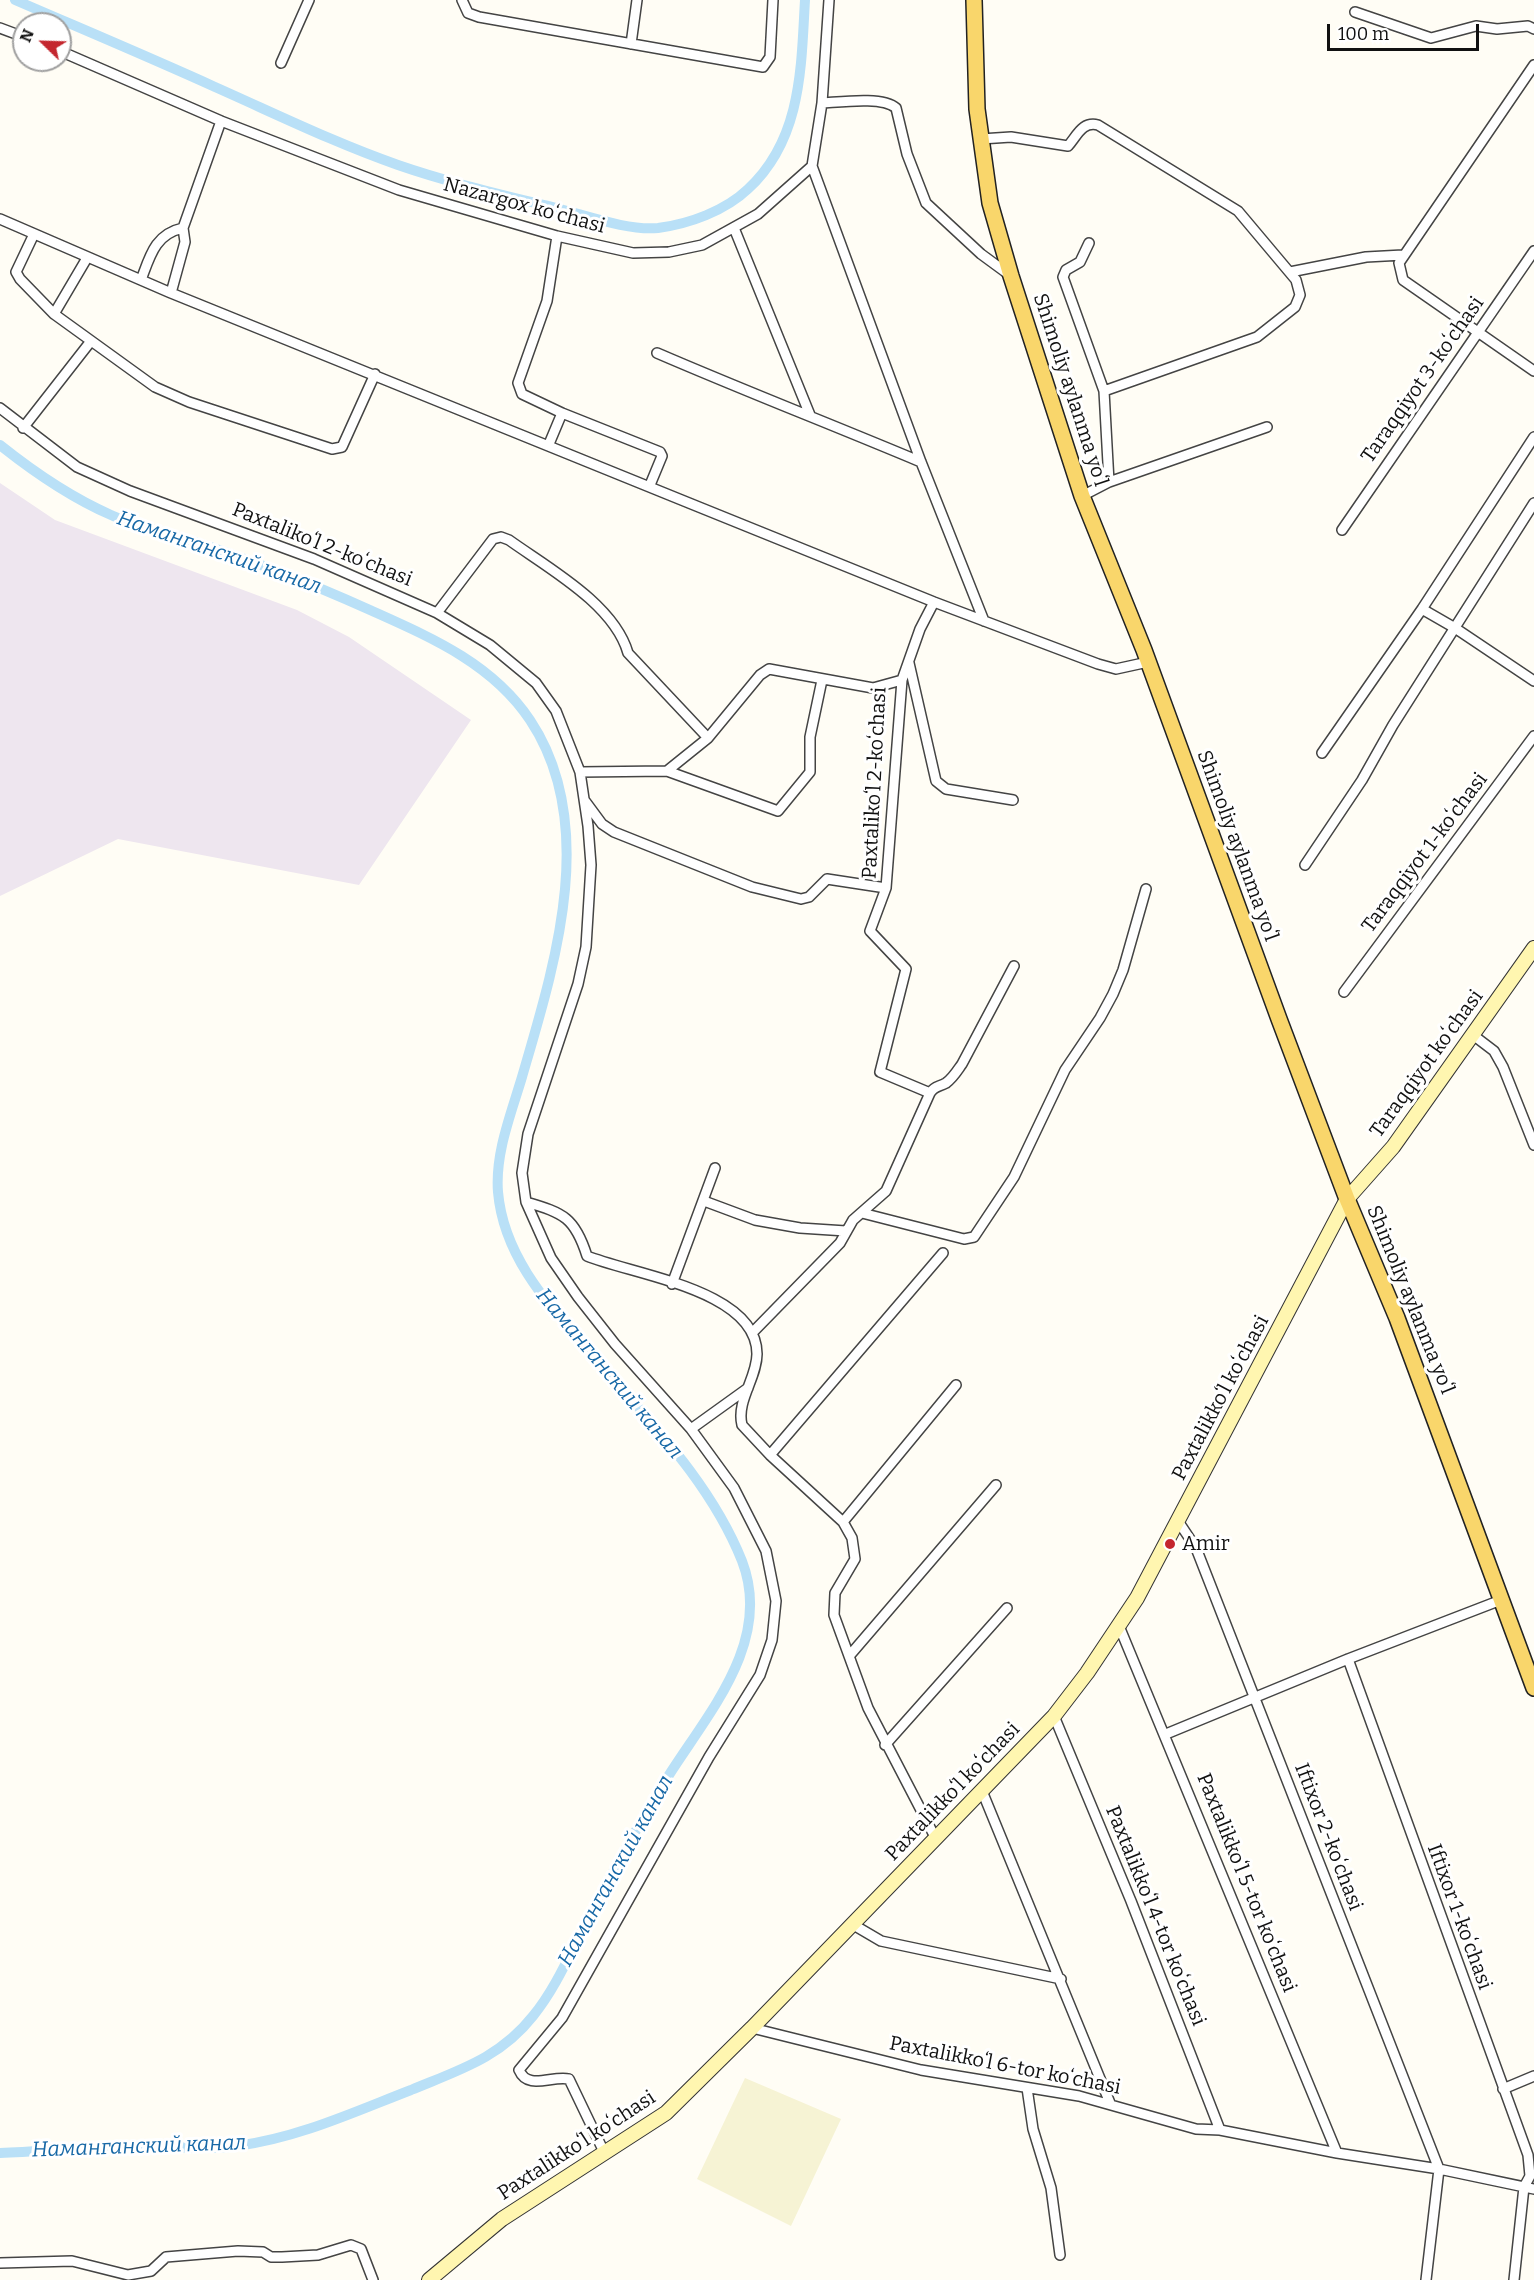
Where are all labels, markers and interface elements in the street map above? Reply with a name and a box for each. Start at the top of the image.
north arrow [12,12,72,72]
scale bar [1330,12,1482,50]
text: 100 m [1338,23,1389,45]
text: N [16,26,38,45]
street label: Nazargox koʻchasi [441,173,607,239]
street label: Shimoliy aylanma yoʻl [1027,291,1113,489]
street label: Taraqqiyot 3-koʻchasi [1357,292,1489,468]
street label: Paxtalikoʻl 2-koʻchasi [228,498,416,592]
water label: Наманганский канал [113,506,325,600]
street label: Paxtalikoʻl 2-koʻchasi [858,686,892,880]
street label: Shimoliy aylanma yoʻl [1191,747,1283,945]
street label: Taraqqiyot 1-koʻchasi [1357,768,1493,938]
street label: Taraqqiyot koʻchasi [1365,986,1489,1142]
street label: Shimoliy aylanma yoʻl [1361,1202,1459,1398]
water label: Наманганский канал [530,1284,688,1464]
street label: Paxtalikkoʻl koʻchasi [1167,1312,1275,1484]
place label: Amir [1182,1532,1230,1556]
marker: Amir [1163,1537,1177,1551]
street label: Paxtalikkoʻl koʻchasi [881,1718,1025,1866]
street label: Iftixor 2-koʻchasi [1289,1760,1367,1914]
street label: Paxtalikkoʻl 5-tor koʻchasi [1191,1770,1301,1996]
water label: Наманганский канал [553,1771,679,1971]
street label: Paxtalikkoʻl 4-tor koʻchasi [1100,1802,1210,2030]
street label: Iftixor 1-koʻchasi [1422,1841,1496,1993]
street label: Paxtalikkoʻl 6-tor koʻchasi [887,2032,1123,2100]
street label: Paxtalikkoʻl koʻchasi [494,2086,660,2206]
water label: Наманганский канал [31,2131,247,2163]

